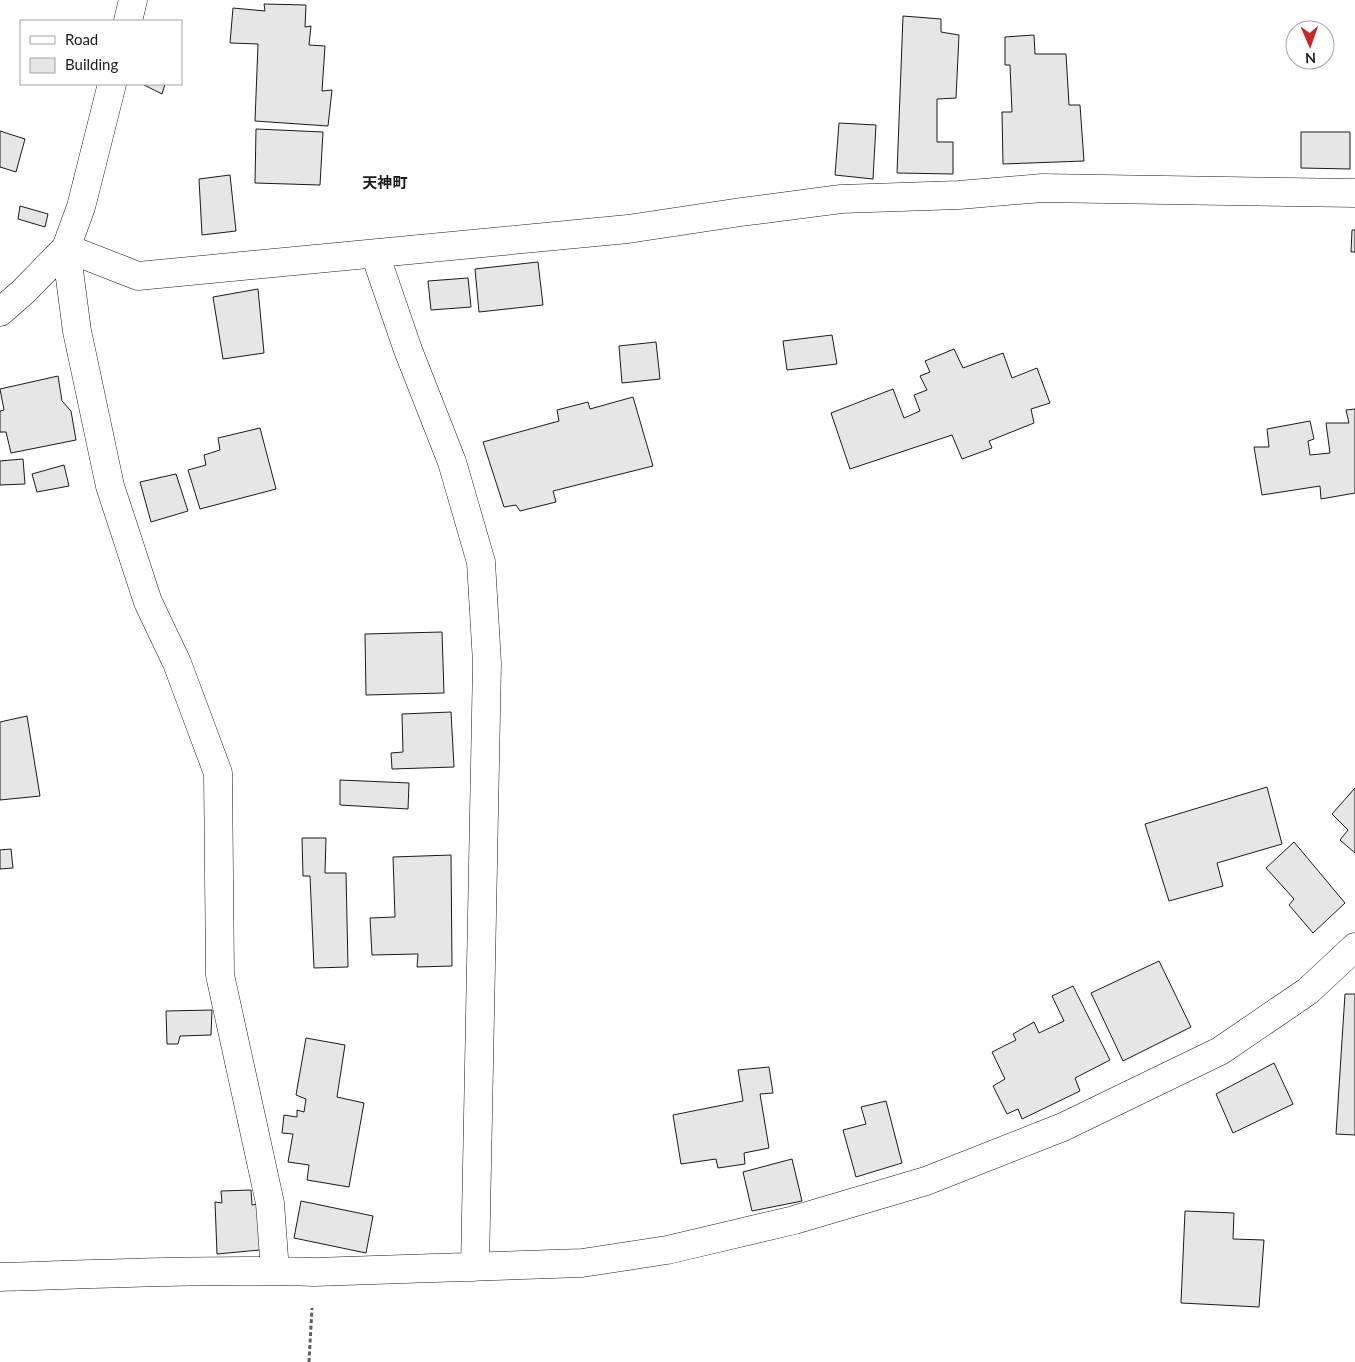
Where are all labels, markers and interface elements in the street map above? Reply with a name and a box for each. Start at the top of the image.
legend [20,20,182,85]
north arrow [1285,20,1335,70]
text: Road [65,30,98,48]
text: N [1305,50,1316,67]
text: Building [65,55,118,73]
district label: 天神町 [362,173,408,191]

